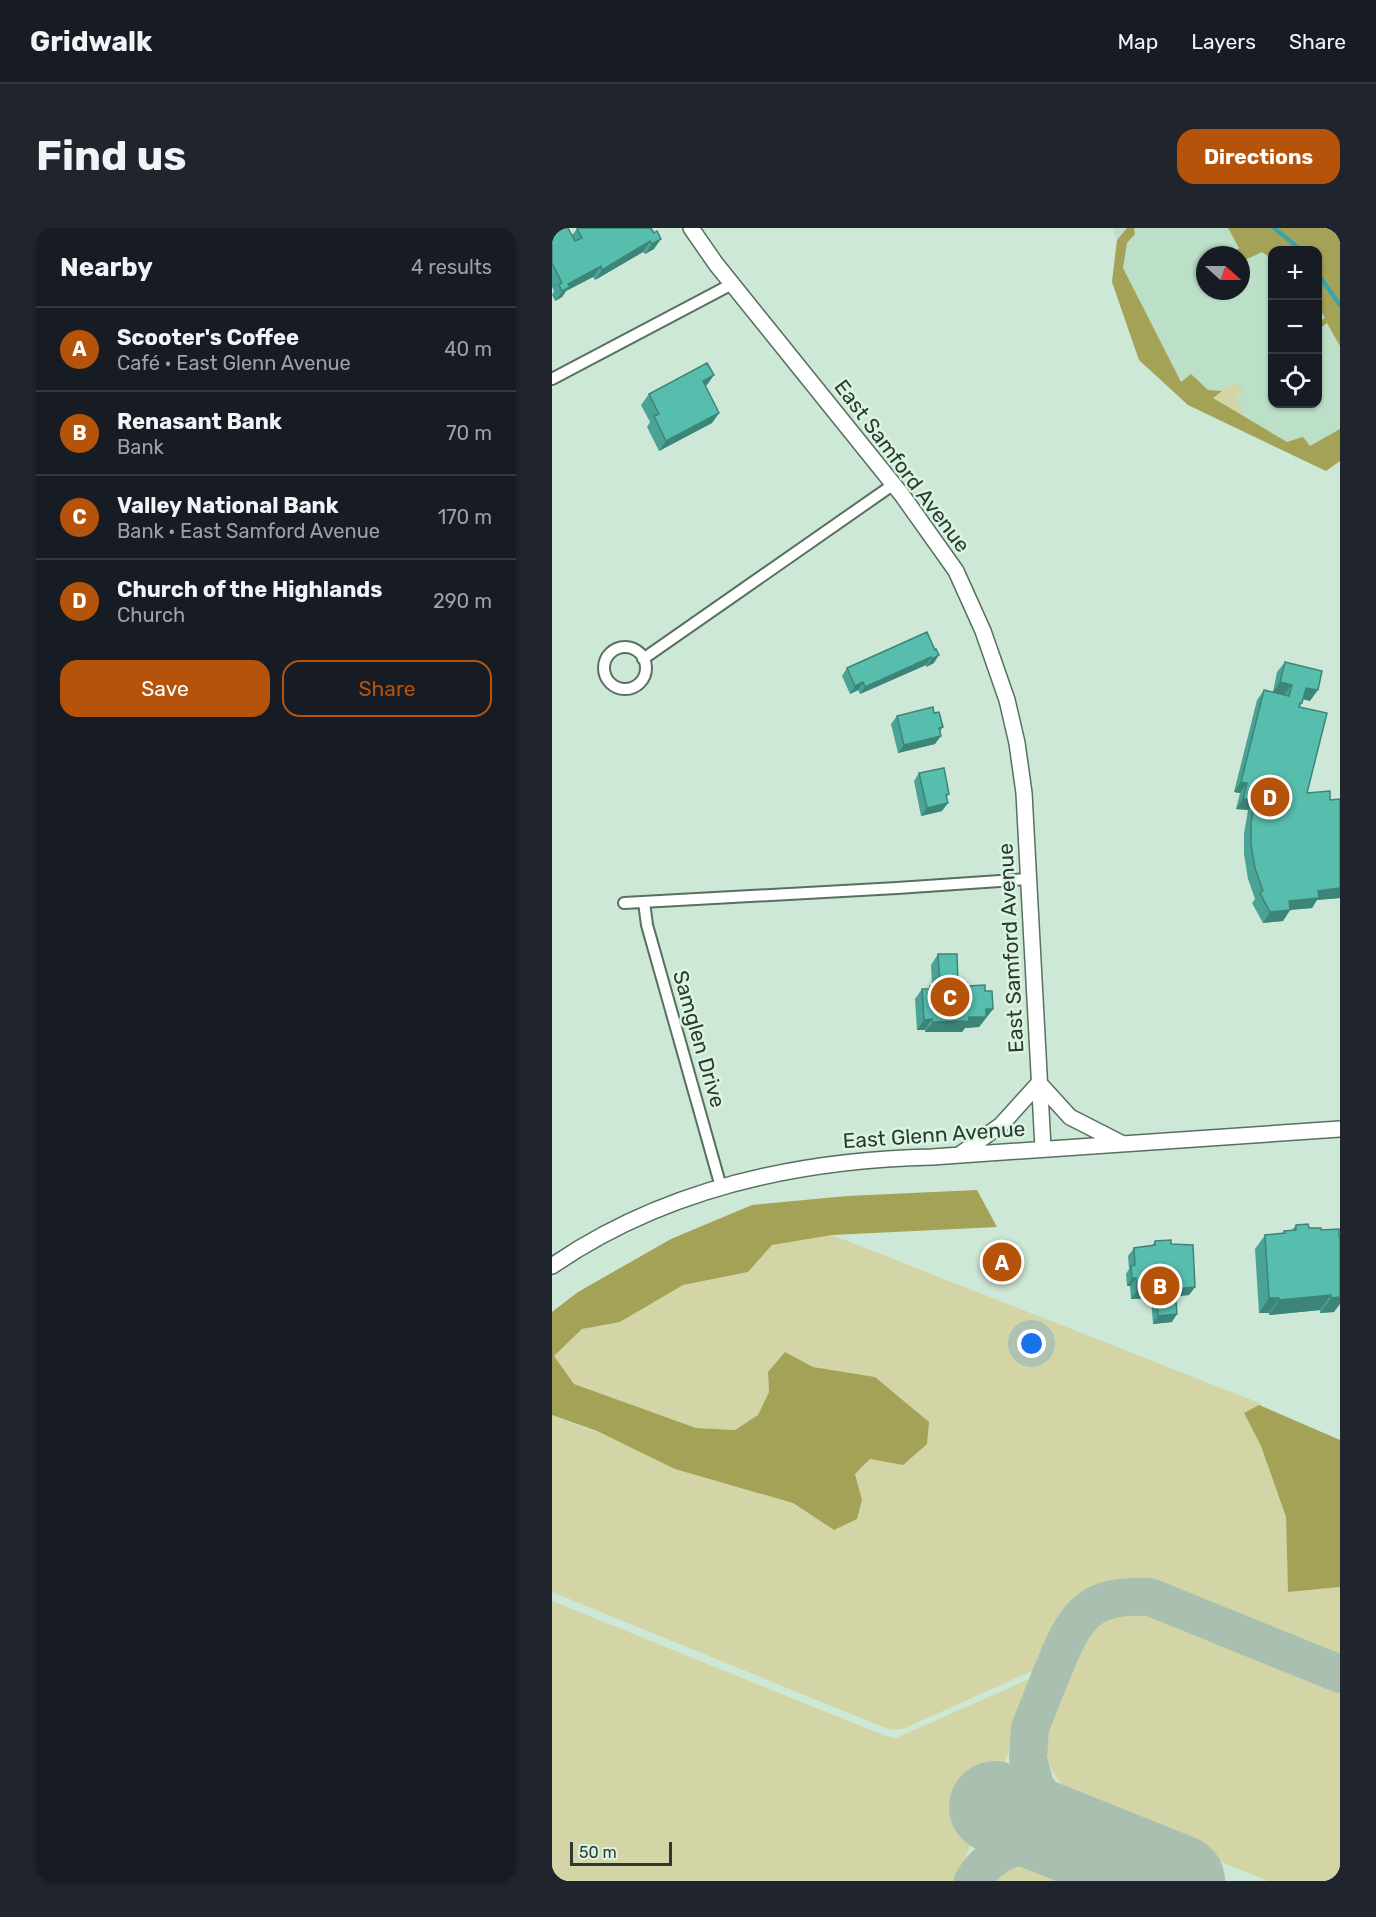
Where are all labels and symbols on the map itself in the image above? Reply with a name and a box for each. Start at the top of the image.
north arrow [1196,246,1250,300]
street label: East Samford Avenue [829,374,976,557]
pin: D [1250,774,1290,820]
street label: East Samford Avenue [993,843,1028,1053]
street label: Samglen Drive [668,968,731,1110]
pin: C [930,974,970,1020]
street label: East Glenn Avenue [842,1116,1026,1153]
pin: A [982,1240,1022,1284]
pin: B [1140,1264,1180,1308]
your location [1017,1329,1046,1358]
scale bar [570,1839,672,1866]

